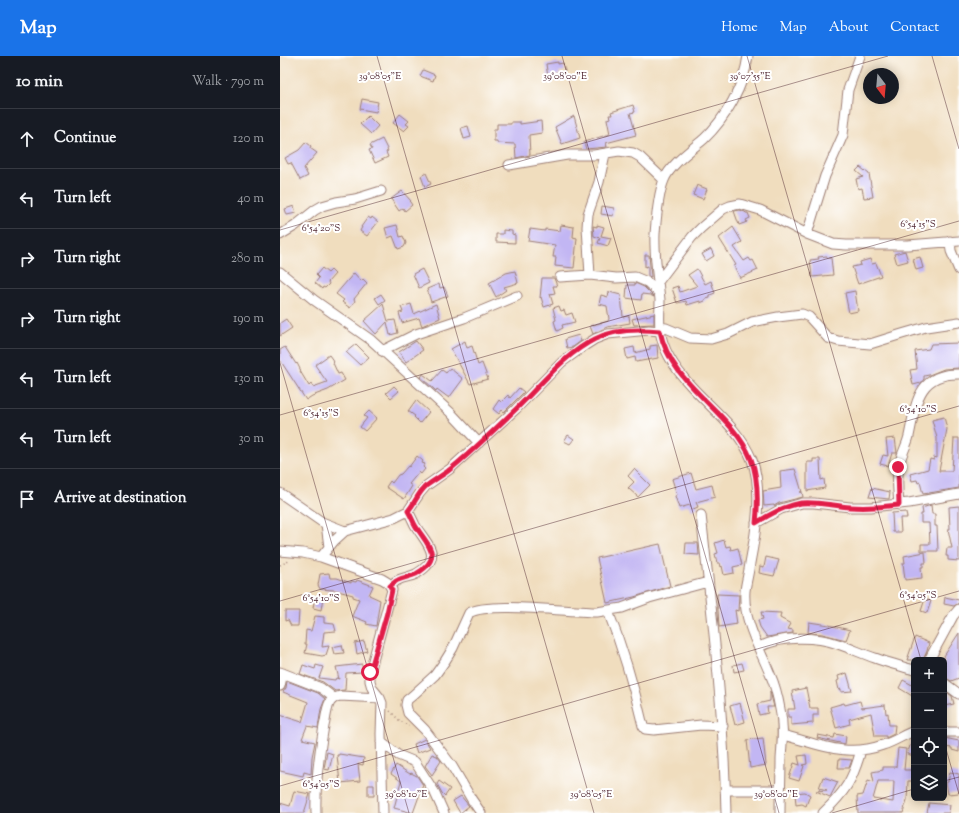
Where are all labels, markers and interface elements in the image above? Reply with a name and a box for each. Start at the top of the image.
text: Map [20,15,57,42]
text: Home [721,18,758,38]
text: Map [780,18,807,38]
text: About [829,18,868,38]
text: Contact [890,18,939,38]
north arrow [863,68,899,104]
text: 39°08'05"E [359,69,401,84]
text: 39°08'00"E [543,69,587,84]
text: 39°07'55"E [729,69,771,84]
text: 10 min [16,70,63,94]
text: Walk · 790 m [192,73,264,91]
icon: ahead [16,128,38,150]
text: Continue [54,128,116,149]
text: 120 m [233,130,264,148]
icon: left [16,188,38,210]
text: Turn left [54,188,111,209]
text: 40 m [237,190,264,208]
text: 6°54'15"S [900,217,936,232]
text: 6°54'20"S [302,221,340,236]
icon: right [16,248,38,270]
text: Turn right [54,248,120,269]
text: 280 m [231,250,264,268]
icon: right [16,308,38,330]
text: Turn right [54,308,120,329]
text: 190 m [233,310,264,328]
icon: left [16,368,38,390]
text: Turn left [54,368,111,389]
text: 130 m [234,370,264,388]
text: 6°54'10"S [899,402,937,417]
text: 6°54'15"S [303,406,339,421]
icon: left [16,428,38,450]
text: Turn left [54,428,111,449]
text: 30 m [238,430,264,448]
route end [889,458,907,476]
icon: arrive [16,488,38,510]
text: Arrive at destination [54,488,187,509]
text: 6°54'05"S [900,588,937,603]
text: 6°54'10"S [302,591,340,606]
map controls [911,657,947,801]
button: + [911,657,947,693]
route start [361,663,379,681]
button: − [911,693,947,729]
button: locate [911,729,947,765]
button: layers [911,765,947,801]
text: 6°54'05"S [303,777,340,792]
text: 39°08'10"E [385,787,427,802]
text: 39°08'05"E [570,787,612,802]
text: 39°08'00"E [754,787,798,802]

